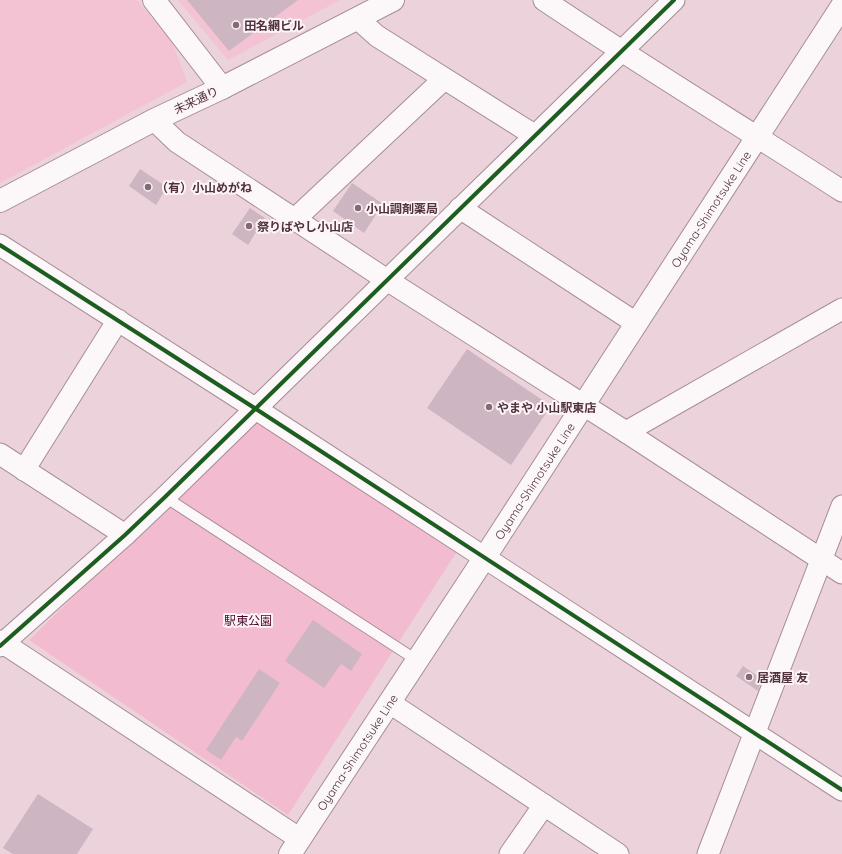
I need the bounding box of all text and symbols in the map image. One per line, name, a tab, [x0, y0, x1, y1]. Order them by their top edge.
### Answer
place label: 田名網ビル	[244, 18, 304, 33]
marker: 田名網ビル	[231, 20, 241, 30]
street label: 未来通り	[171, 83, 221, 117]
street label: Oyama-Shimotsuke Line	[667, 148, 754, 270]
place label: （有）小山めがね	[156, 180, 252, 195]
marker: （有）小山めがね	[143, 182, 153, 192]
place label: 小山調剤薬局	[366, 201, 438, 216]
marker: 小山調剤薬局	[353, 203, 363, 213]
place label: 祭りばやし小山店	[257, 219, 353, 234]
marker: 祭りばやし小山店	[244, 221, 254, 231]
place label: やまや 小山駅東店	[497, 400, 596, 415]
marker: やまや 小山駅東店	[484, 402, 494, 412]
street label: Oyama-Shimotsuke Line	[491, 419, 578, 542]
park label: 駅東公園	[224, 613, 272, 628]
place label: 居酒屋 友	[757, 670, 808, 685]
marker: 居酒屋 友	[744, 672, 754, 682]
street label: Oyama-Shimotsuke Line	[313, 691, 401, 813]

